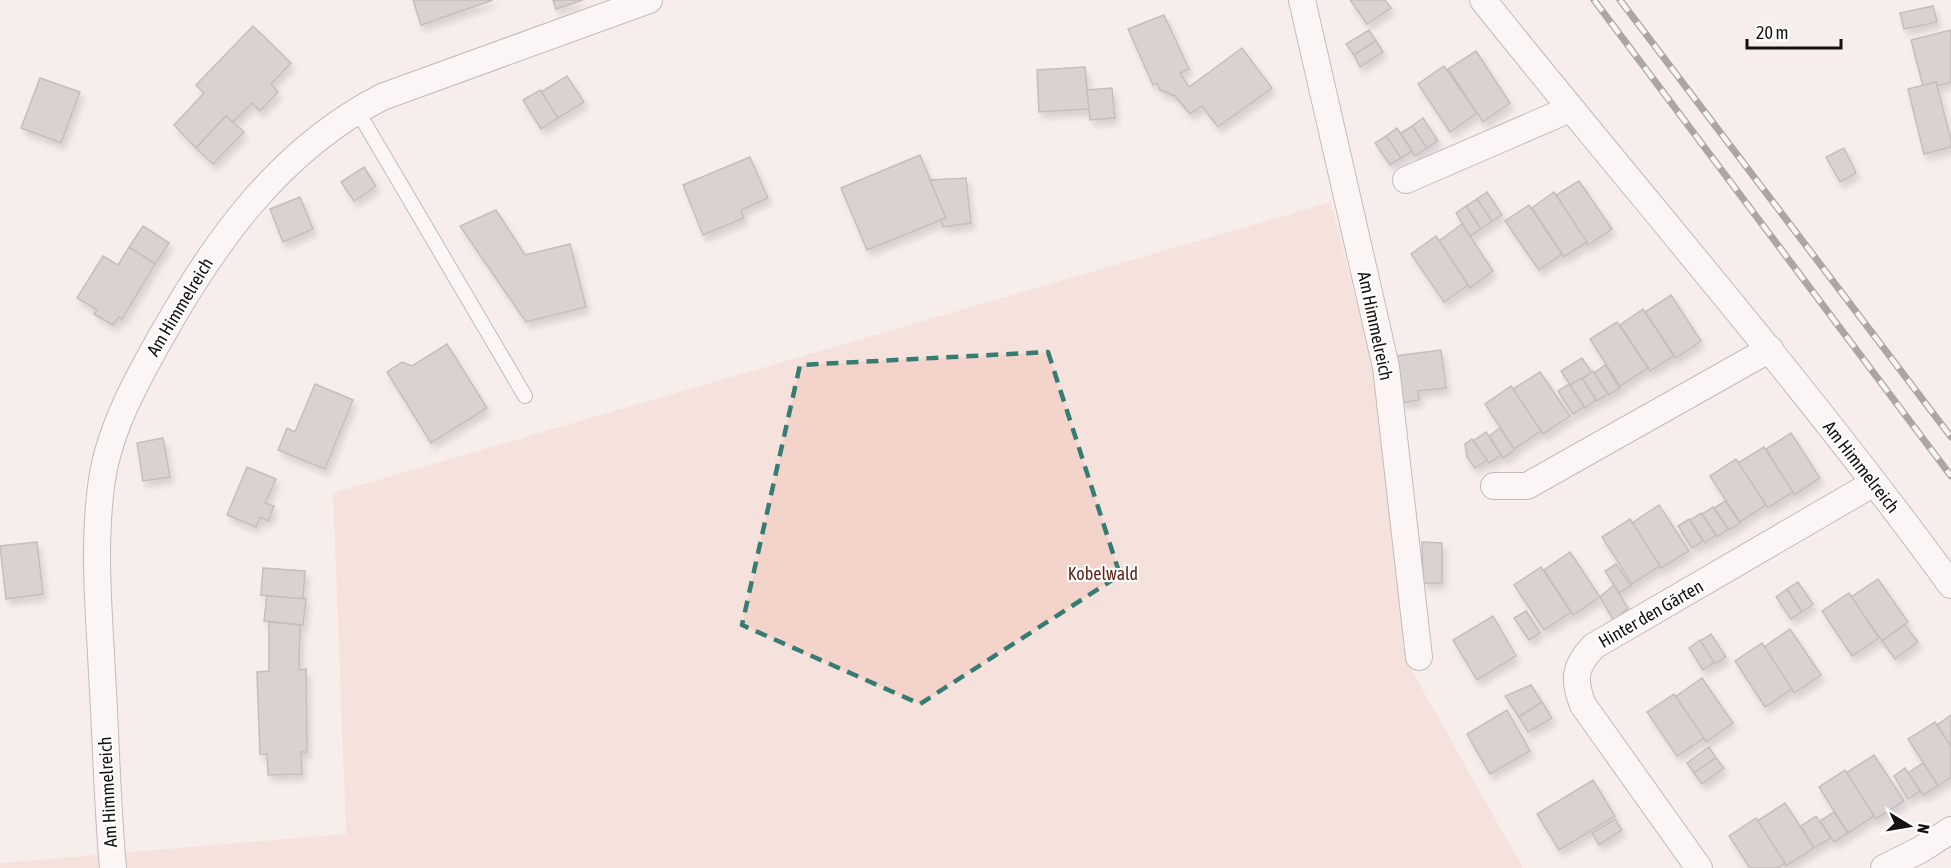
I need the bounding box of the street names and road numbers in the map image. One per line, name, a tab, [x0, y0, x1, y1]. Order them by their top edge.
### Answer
street label: Am Himmelreich	[142, 254, 217, 360]
street label: Am Himmelreich	[1354, 270, 1397, 382]
street label: Am Himmelreich	[1819, 417, 1904, 517]
street label: Hinter den Gärten	[1595, 575, 1707, 652]
street label: Am Himmelreich	[94, 736, 121, 848]

